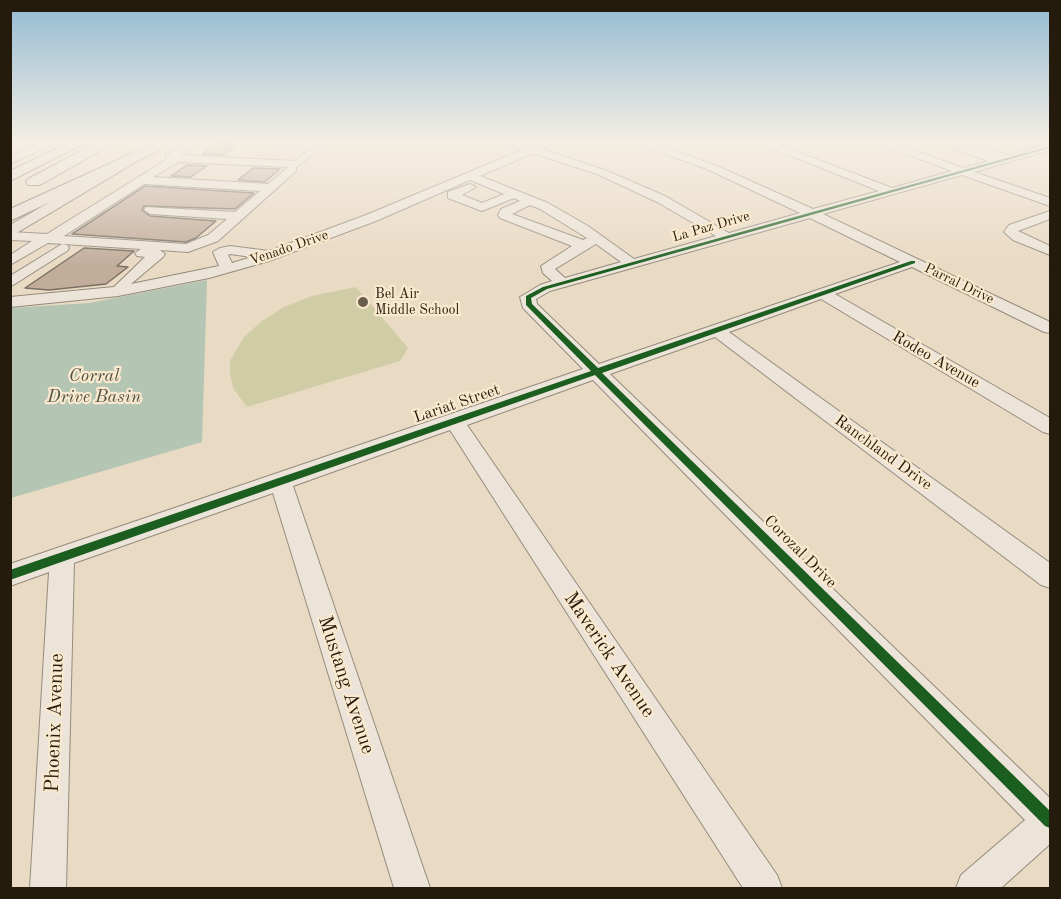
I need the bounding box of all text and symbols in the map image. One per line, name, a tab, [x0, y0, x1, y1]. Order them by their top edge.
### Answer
street label: La Paz Drive	[670, 208, 752, 246]
street label: Venado Drive	[247, 227, 331, 269]
street label: Parral Drive	[921, 260, 997, 308]
place label: Bel Air Middle School	[375, 286, 459, 318]
marker: Bel Air Middle School	[356, 295, 370, 309]
street label: Rodeo Avenue	[889, 327, 983, 393]
water label: Corral Drive Basin	[47, 365, 141, 407]
street label: Lariat Street	[411, 380, 503, 428]
street label: Ranchland Drive	[831, 411, 935, 495]
street label: Corozal Drive	[760, 512, 840, 592]
street label: Maverick Avenue	[558, 587, 660, 723]
street label: Mustang Avenue	[312, 613, 380, 757]
street label: Phoenix Avenue	[41, 653, 69, 793]

